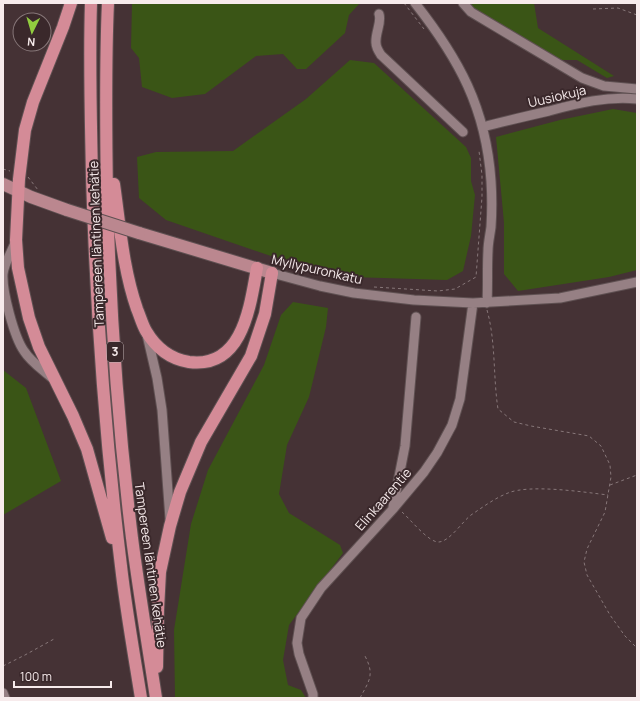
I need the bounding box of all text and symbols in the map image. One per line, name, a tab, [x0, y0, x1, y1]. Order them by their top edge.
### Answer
north arrow	[12, 12, 52, 52]
text: N	[26, 35, 36, 50]
street label: Uusiokuja	[526, 81, 588, 111]
street label: Tampereen läntinen kehätie	[84, 160, 108, 328]
street label: Myllypuronkatu	[270, 250, 364, 288]
road number: 3	[107, 342, 123, 362]
street label: Elinkaarentie	[351, 464, 416, 534]
street label: Tampereen läntinen kehätie	[130, 481, 172, 649]
scale bar	[14, 663, 111, 689]
text: 100 m	[20, 668, 52, 685]

